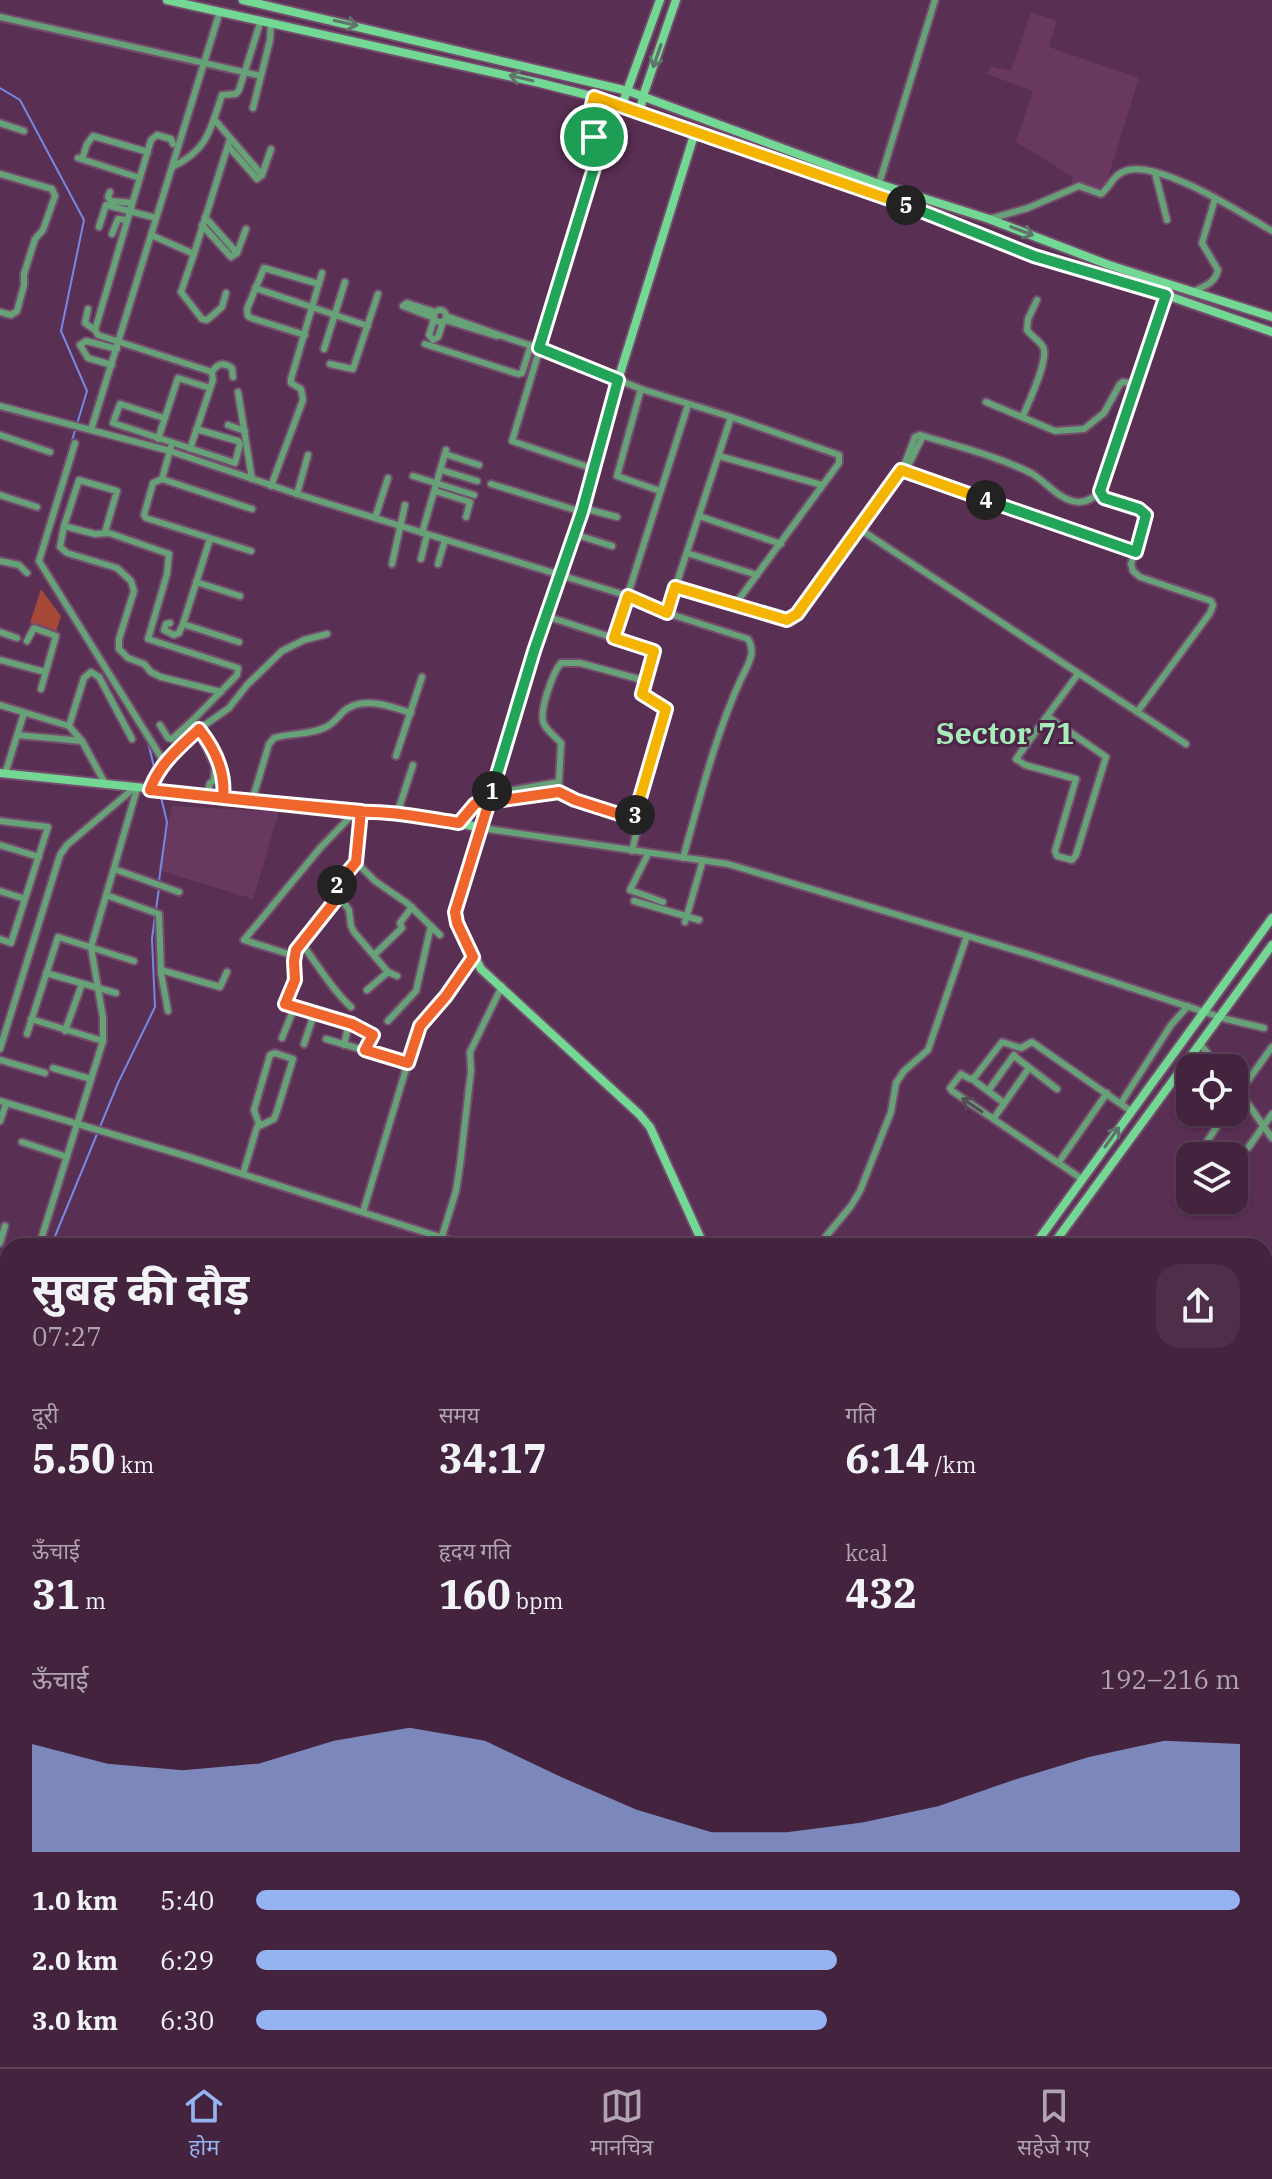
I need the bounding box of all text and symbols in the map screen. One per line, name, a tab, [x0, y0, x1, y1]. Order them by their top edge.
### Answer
one-way arrow	[333, 16, 359, 31]
one-way arrow	[648, 43, 663, 68]
one-way arrow	[508, 70, 534, 85]
pin	[560, 103, 628, 171]
icon: arrive	[572, 115, 616, 159]
pin: 5	[886, 185, 926, 225]
text: 5	[899, 190, 913, 219]
one-way arrow	[1009, 225, 1034, 239]
pin: 4	[966, 480, 1006, 520]
text: 4	[979, 485, 993, 514]
district label: Sector 71	[936, 713, 1074, 752]
pin: 1	[472, 771, 512, 811]
text: 1	[485, 776, 499, 805]
pin: 3	[615, 795, 655, 835]
text: 3	[628, 800, 642, 829]
pin: 2	[317, 865, 357, 905]
text: 2	[330, 870, 344, 899]
map controls	[1176, 1054, 1248, 1214]
button: locate	[1176, 1054, 1248, 1126]
one-way arrow	[962, 1097, 984, 1113]
one-way arrow	[1104, 1127, 1120, 1149]
button: layers	[1176, 1142, 1248, 1214]
text: सुबह की दौड़	[32, 1260, 249, 1317]
button: share	[1156, 1264, 1240, 1348]
text: 07:27	[32, 1319, 102, 1353]
text: दूरी	[32, 1400, 58, 1429]
text: समय	[439, 1400, 479, 1429]
text: गति	[845, 1400, 876, 1429]
text: 5.50	[32, 1432, 115, 1484]
text: 34:17	[439, 1432, 547, 1484]
text: 6:14	[845, 1432, 929, 1484]
text: km	[115, 1450, 154, 1479]
text: /km	[929, 1450, 976, 1479]
text: ऊँचाई	[32, 1536, 80, 1565]
text: हृदय गति	[439, 1536, 511, 1565]
text: kcal	[845, 1538, 888, 1567]
text: 432	[845, 1567, 917, 1619]
text: 31	[32, 1568, 80, 1620]
text: 160	[439, 1568, 511, 1620]
text: m	[80, 1586, 106, 1615]
text: bpm	[511, 1586, 563, 1615]
text: ऊँचाई	[32, 1662, 88, 1696]
text: 192–216 m	[1100, 1662, 1240, 1696]
text: 1.0 km	[32, 1883, 118, 1917]
text: 5:40	[160, 1883, 214, 1917]
text: 2.0 km	[32, 1943, 118, 1977]
text: 6:29	[160, 1943, 214, 1977]
text: 3.0 km	[32, 2003, 118, 2037]
text: 6:30	[160, 2003, 214, 2037]
tab: होम	[182, 2084, 226, 2164]
tab: मानचित्र	[590, 2084, 653, 2164]
tab: सहेजे गए	[1017, 2084, 1090, 2164]

